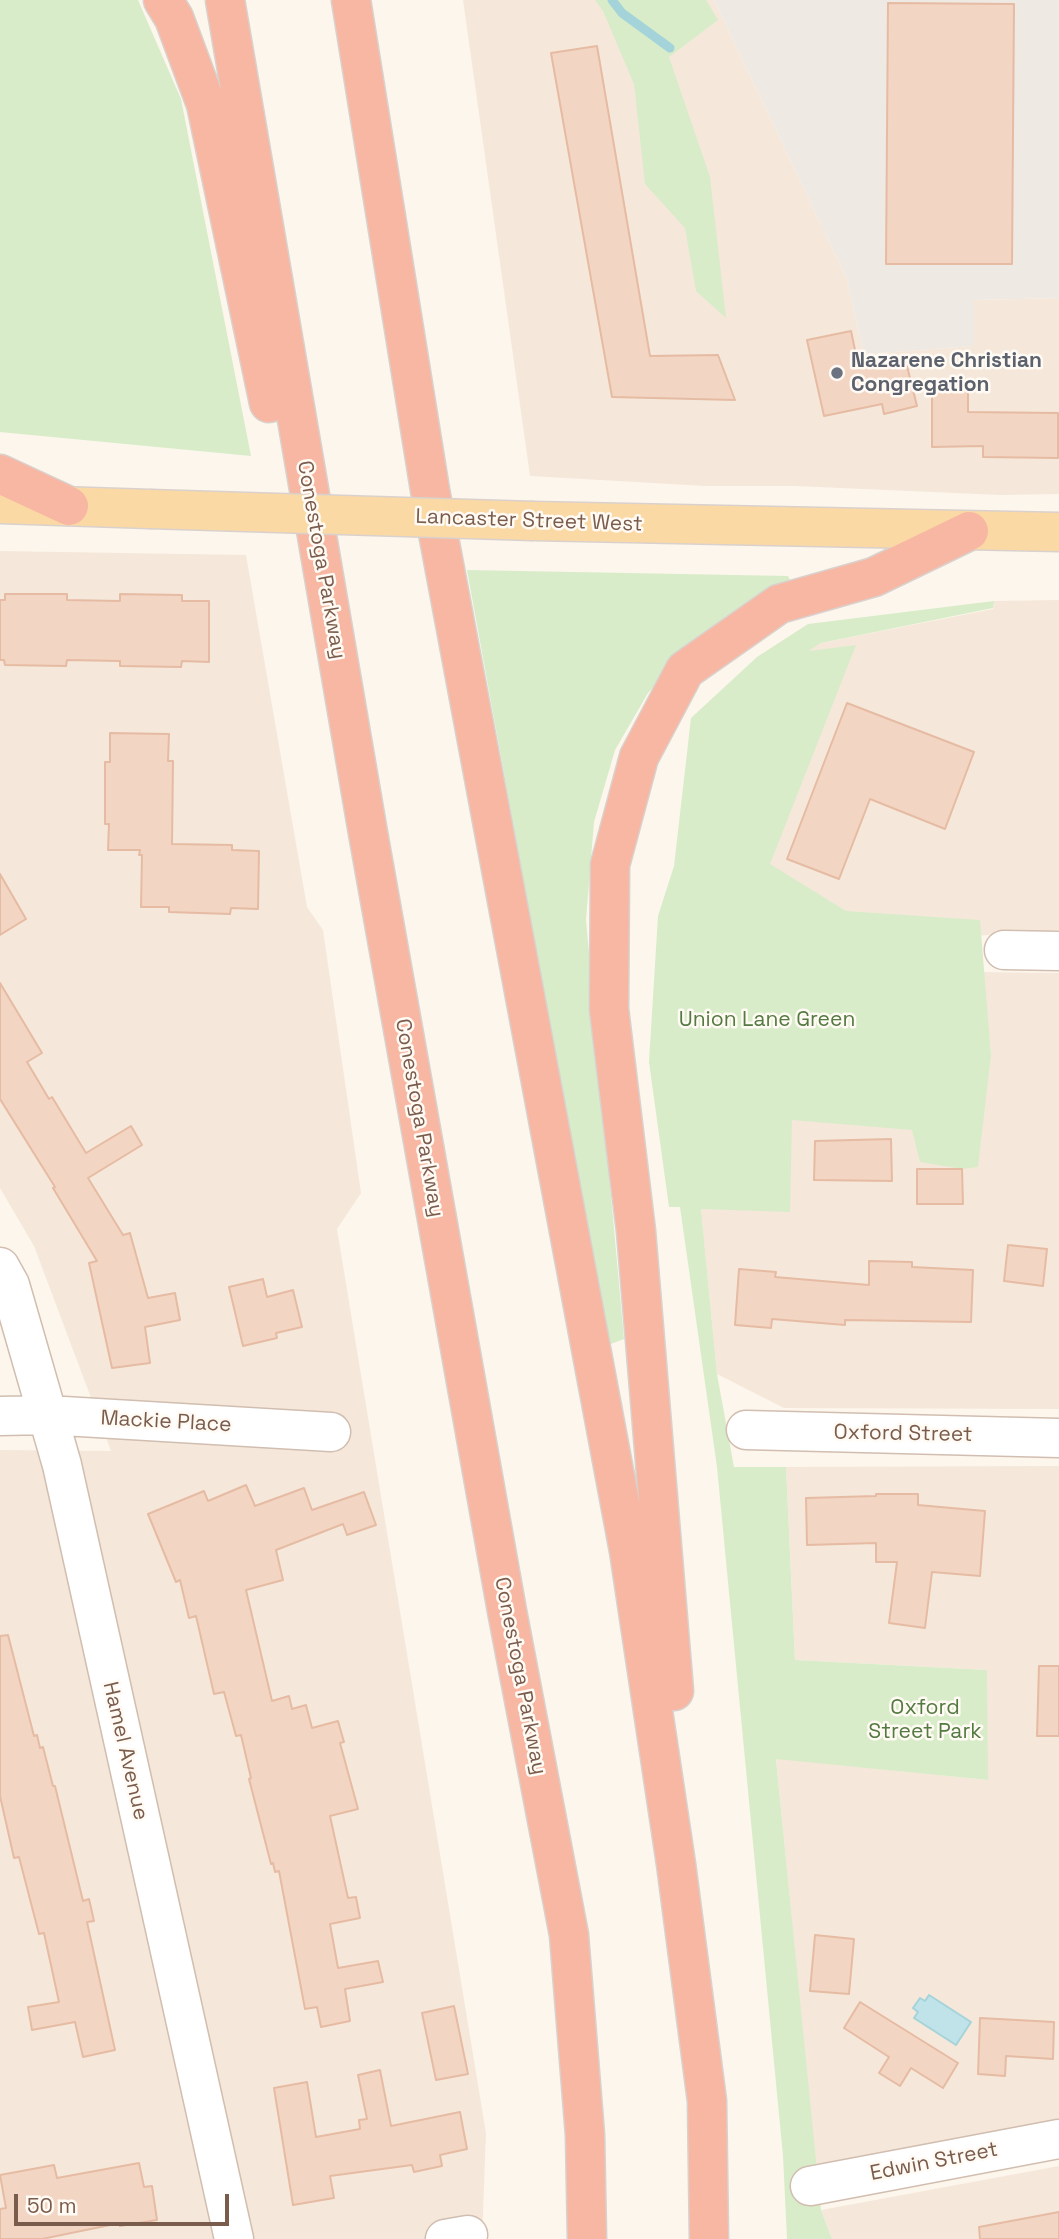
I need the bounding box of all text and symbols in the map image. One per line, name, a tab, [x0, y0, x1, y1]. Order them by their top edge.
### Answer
place label: Nazarene Christian Congregation	[851, 348, 1042, 398]
marker: Nazarene Christian Congregation	[829, 365, 845, 381]
street label: Conestoga Parkway	[291, 459, 351, 661]
street label: Lancaster Street West	[415, 504, 643, 538]
park label: Union Lane Green	[679, 1007, 855, 1033]
street label: Conestoga Parkway	[389, 1017, 449, 1219]
street label: Mackie Place	[100, 1406, 232, 1438]
street label: Oxford Street	[833, 1420, 973, 1448]
street label: Conestoga Parkway	[488, 1575, 552, 1777]
street label: Hamel Avenue	[97, 1679, 153, 1823]
park label: Oxford Street Park	[868, 1695, 982, 1745]
street label: Edwin Street	[868, 2137, 1000, 2187]
scale bar	[18, 2180, 233, 2224]
text: 50 m	[27, 2192, 77, 2219]

